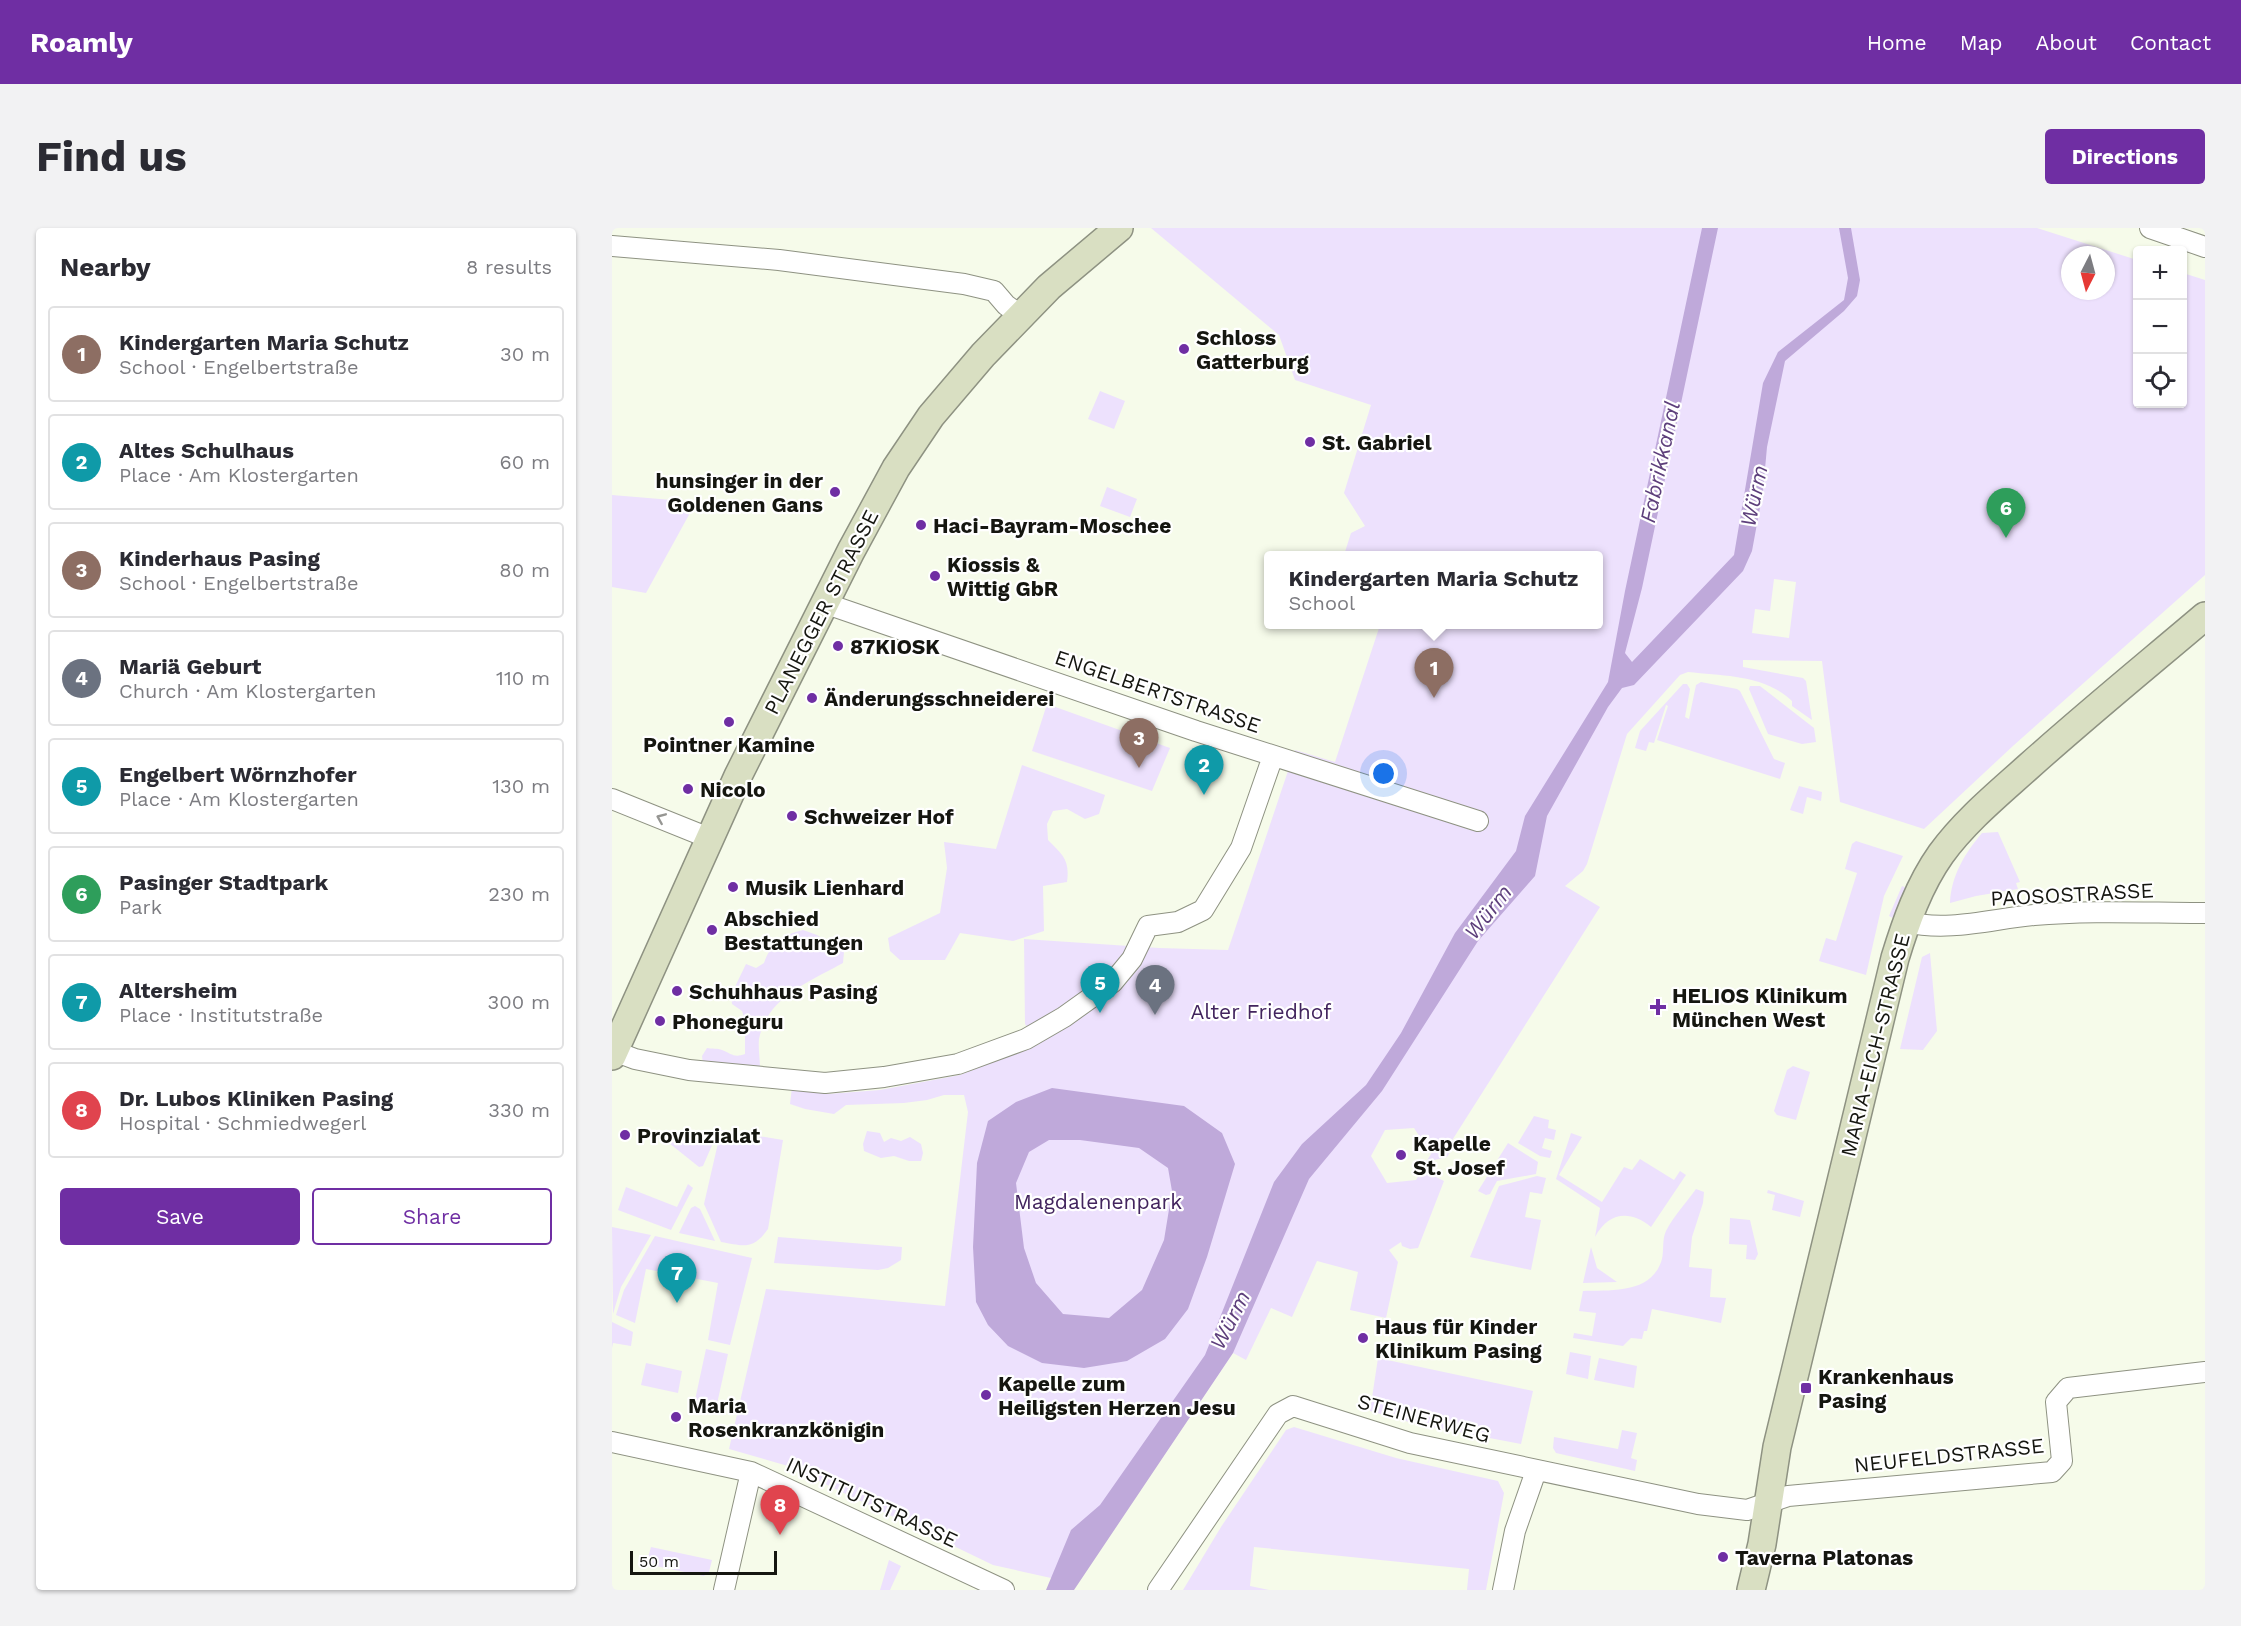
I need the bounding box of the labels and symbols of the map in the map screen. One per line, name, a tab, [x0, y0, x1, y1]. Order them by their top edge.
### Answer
north arrow	[2061, 246, 2115, 300]
place label: Schloss Gatterburg	[1196, 325, 1309, 374]
marker: Schloss Gatterburg	[1177, 342, 1191, 356]
water label: Fabrikkanal	[1635, 399, 1685, 525]
place label: St. Gabriel	[1322, 430, 1432, 455]
marker: St. Gabriel	[1303, 435, 1317, 449]
water label: Würm	[1735, 463, 1773, 529]
place label: hunsinger in der Goldenen Gans	[656, 468, 823, 517]
marker: hunsinger in der Goldenen Gans	[828, 485, 842, 499]
pin: 6	[1986, 488, 2026, 538]
street label: PLANEGGER STRASSE	[759, 506, 883, 718]
place label: Haci-Bayram-Moschee	[933, 513, 1171, 538]
marker: Haci-Bayram-Moschee	[914, 518, 928, 532]
place label: Kiossis & Wittig GbR	[947, 552, 1059, 601]
marker: Kiossis & Wittig GbR	[928, 569, 942, 583]
place label: 87KIOSK	[850, 634, 940, 659]
marker: 87KIOSK	[831, 639, 845, 653]
street label: ENGELBERTSTRASSE	[1052, 644, 1264, 738]
pin: 1	[1414, 648, 1454, 698]
place label: Änderungsschneiderei	[824, 686, 1054, 711]
marker: Änderungsschneiderei	[805, 691, 819, 705]
marker: Pointner Kamine	[722, 715, 736, 729]
pin: 3	[1120, 718, 1158, 768]
place label: Pointner Kamine	[643, 732, 815, 757]
pin: 2	[1184, 746, 1224, 795]
your location	[1369, 759, 1398, 788]
place label: Nicolo	[700, 777, 766, 802]
marker: Nicolo	[681, 782, 695, 796]
place label: Schweizer Hof	[804, 804, 954, 829]
marker: Schweizer Hof	[785, 809, 799, 823]
one-way arrow	[656, 813, 667, 825]
place label: Musik Lienhard	[745, 875, 904, 900]
street label: PAOSOSTRASSE	[1990, 877, 2154, 911]
marker: Musik Lienhard	[726, 880, 740, 894]
water label: Würm	[1459, 880, 1517, 944]
place label: Abschied Bestattungen	[724, 906, 863, 955]
marker: Abschied Bestattungen	[705, 923, 719, 937]
street label: MARIA-EICH-STRASSE	[1835, 931, 1915, 1159]
pin: 5	[1080, 964, 1120, 1013]
pin: 4	[1136, 966, 1174, 1015]
place label: Schuhhaus Pasing	[689, 979, 877, 1004]
place label: HELIOS Klinikum München West	[1672, 983, 1847, 1032]
marker: Schuhhaus Pasing	[670, 984, 684, 998]
marker: HELIOS Klinikum München West	[1649, 998, 1667, 1016]
park label: Alter Friedhof	[1190, 999, 1332, 1024]
place label: Phoneguru	[672, 1009, 784, 1034]
marker: Phoneguru	[653, 1014, 667, 1028]
place label: Provinzialat	[637, 1123, 760, 1148]
marker: Provinzialat	[618, 1128, 632, 1142]
place label: Kapelle St. Josef	[1413, 1131, 1505, 1180]
marker: Kapelle St. Josef	[1394, 1148, 1408, 1162]
park label: Magdalenenpark	[1014, 1189, 1182, 1214]
pin: 7	[658, 1254, 696, 1303]
water label: Würm	[1205, 1286, 1255, 1354]
place label: Haus für Kinder Klinikum Pasing	[1375, 1314, 1542, 1363]
marker: Haus für Kinder Klinikum Pasing	[1356, 1331, 1370, 1345]
place label: Krankenhaus Pasing	[1818, 1364, 1954, 1413]
place label: Kapelle zum Heiligsten Herzen Jesu	[998, 1371, 1236, 1420]
marker: Krankenhaus Pasing	[1799, 1381, 1813, 1395]
marker: Kapelle zum Heiligsten Herzen Jesu	[979, 1388, 993, 1402]
street label: STEINERWEG	[1355, 1388, 1493, 1448]
place label: Maria Rosenkranzkönigin	[688, 1393, 884, 1442]
marker: Maria Rosenkranzkönigin	[669, 1410, 683, 1424]
street label: NEUFELDSTRASSE	[1853, 1433, 2045, 1477]
street label: INSTITUTSTRASSE	[782, 1451, 962, 1553]
pin: 8	[760, 1486, 800, 1535]
place label: Taverna Platonas	[1735, 1545, 1913, 1570]
scale bar	[630, 1548, 777, 1576]
marker: Taverna Platonas	[1716, 1550, 1730, 1564]

